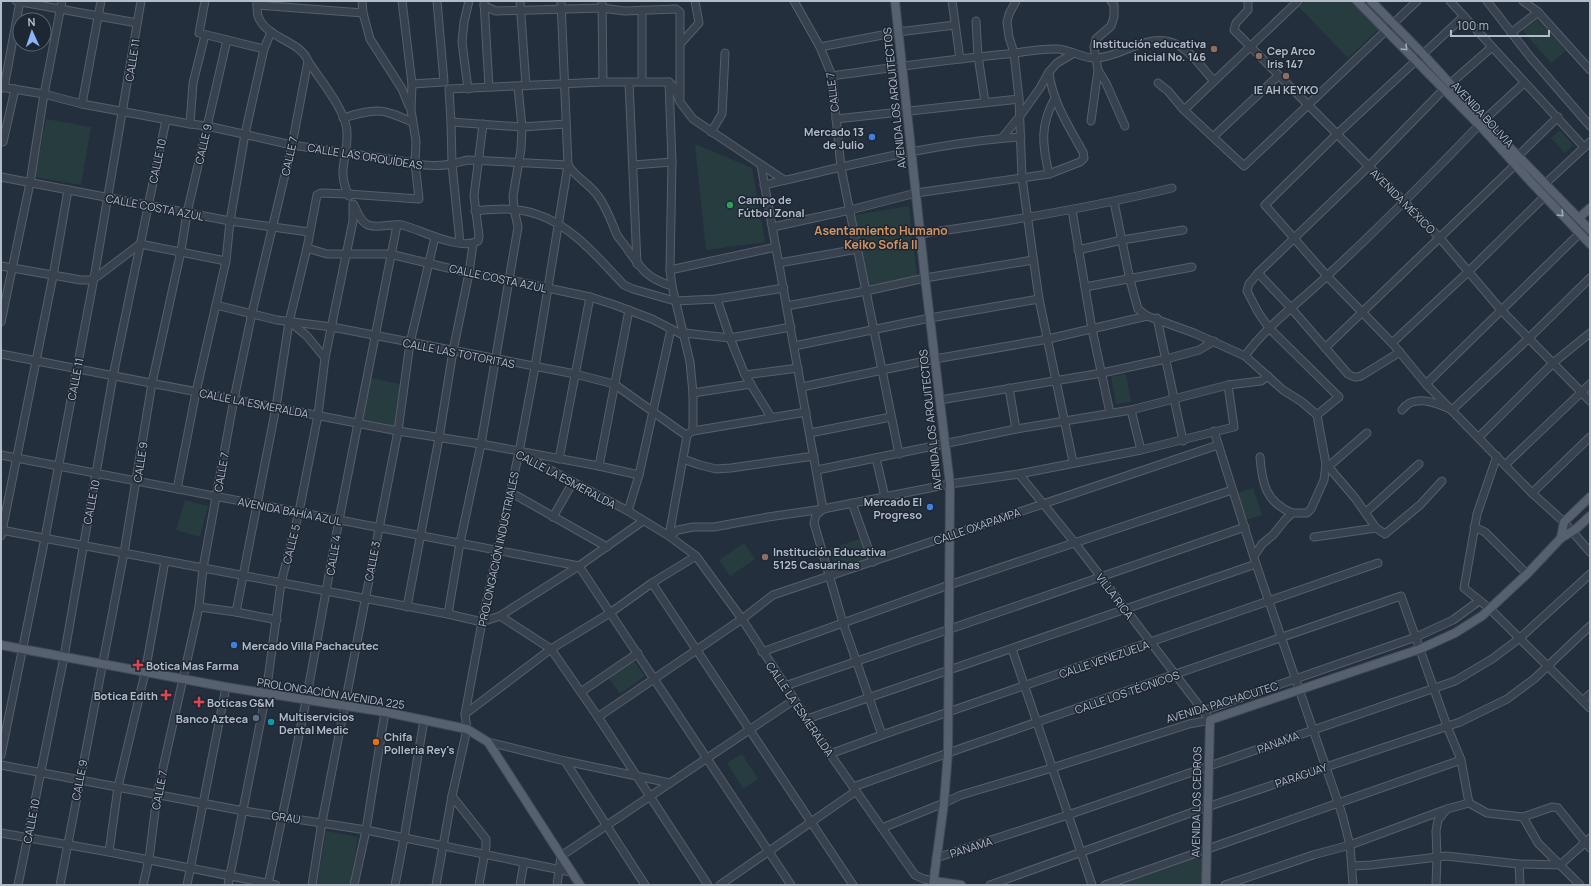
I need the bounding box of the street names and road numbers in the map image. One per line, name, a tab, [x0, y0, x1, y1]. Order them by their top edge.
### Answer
street label: AVENIDA LOS ARQUITECTOS	[879, 27, 909, 169]
street label: CALLE 11	[121, 38, 143, 82]
street label: CALLE 7	[822, 71, 842, 113]
street label: AVENIDA BOLIVIA	[1449, 78, 1517, 150]
street label: CALLE 9	[191, 122, 215, 166]
street label: CALLE 7	[277, 135, 301, 177]
street label: CALLE 10	[145, 137, 169, 185]
street label: CALLE LAS ORQUÍDEAS	[307, 140, 424, 173]
street label: AVENIDA MÉXICO	[1367, 165, 1439, 237]
street label: CALLE COSTA AZUL	[105, 190, 206, 224]
street label: CALLE COSTA AZUL	[448, 260, 549, 296]
street label: CALLE LAS TOTORITAS	[402, 335, 517, 371]
street label: AVENIDA LOS ARQUITECTOS	[915, 349, 945, 491]
street label: CALLE 11	[64, 357, 86, 401]
street label: CALLE LA ESMERALDA	[198, 385, 310, 421]
street label: CALLE 9	[129, 440, 151, 483]
street label: CALLE LA ESMERALDA	[513, 446, 619, 512]
street label: CALLE 7	[210, 451, 232, 493]
street label: PROLONGACIÓN INDUSTRIALES	[474, 470, 522, 628]
street label: CALLE 10	[79, 478, 103, 526]
street label: AVENIDA BAHÍA AZUL	[237, 494, 344, 529]
street label: CALLE OXAPAMPA	[932, 504, 1022, 548]
street label: CALLE 5	[279, 522, 303, 566]
street label: CALLE 4	[322, 534, 344, 576]
street label: CALLE 3	[361, 540, 383, 582]
street label: VILLA RICA	[1093, 570, 1137, 622]
street label: CALLE VENEZUELA	[1057, 637, 1151, 681]
street label: CALLE LA ESMERALDA	[763, 659, 837, 759]
street label: CALLE LOS TÉCNICOS	[1073, 667, 1182, 717]
street label: PROLONGACIÓN AVENIDA 225	[256, 674, 406, 712]
street label: AVENIDA PACHACUTEC	[1164, 678, 1280, 726]
street label: PANAMA	[1255, 727, 1301, 757]
street label: AVENIDA LOS CEDROS	[1188, 746, 1204, 858]
street label: CALLE 9	[68, 758, 90, 802]
street label: PARAGUAY	[1273, 759, 1330, 791]
street label: CALLE 7	[148, 769, 170, 811]
street label: CALLE 10	[19, 797, 43, 845]
street label: GRAU	[271, 808, 301, 826]
street label: PANAMA	[948, 833, 994, 861]

